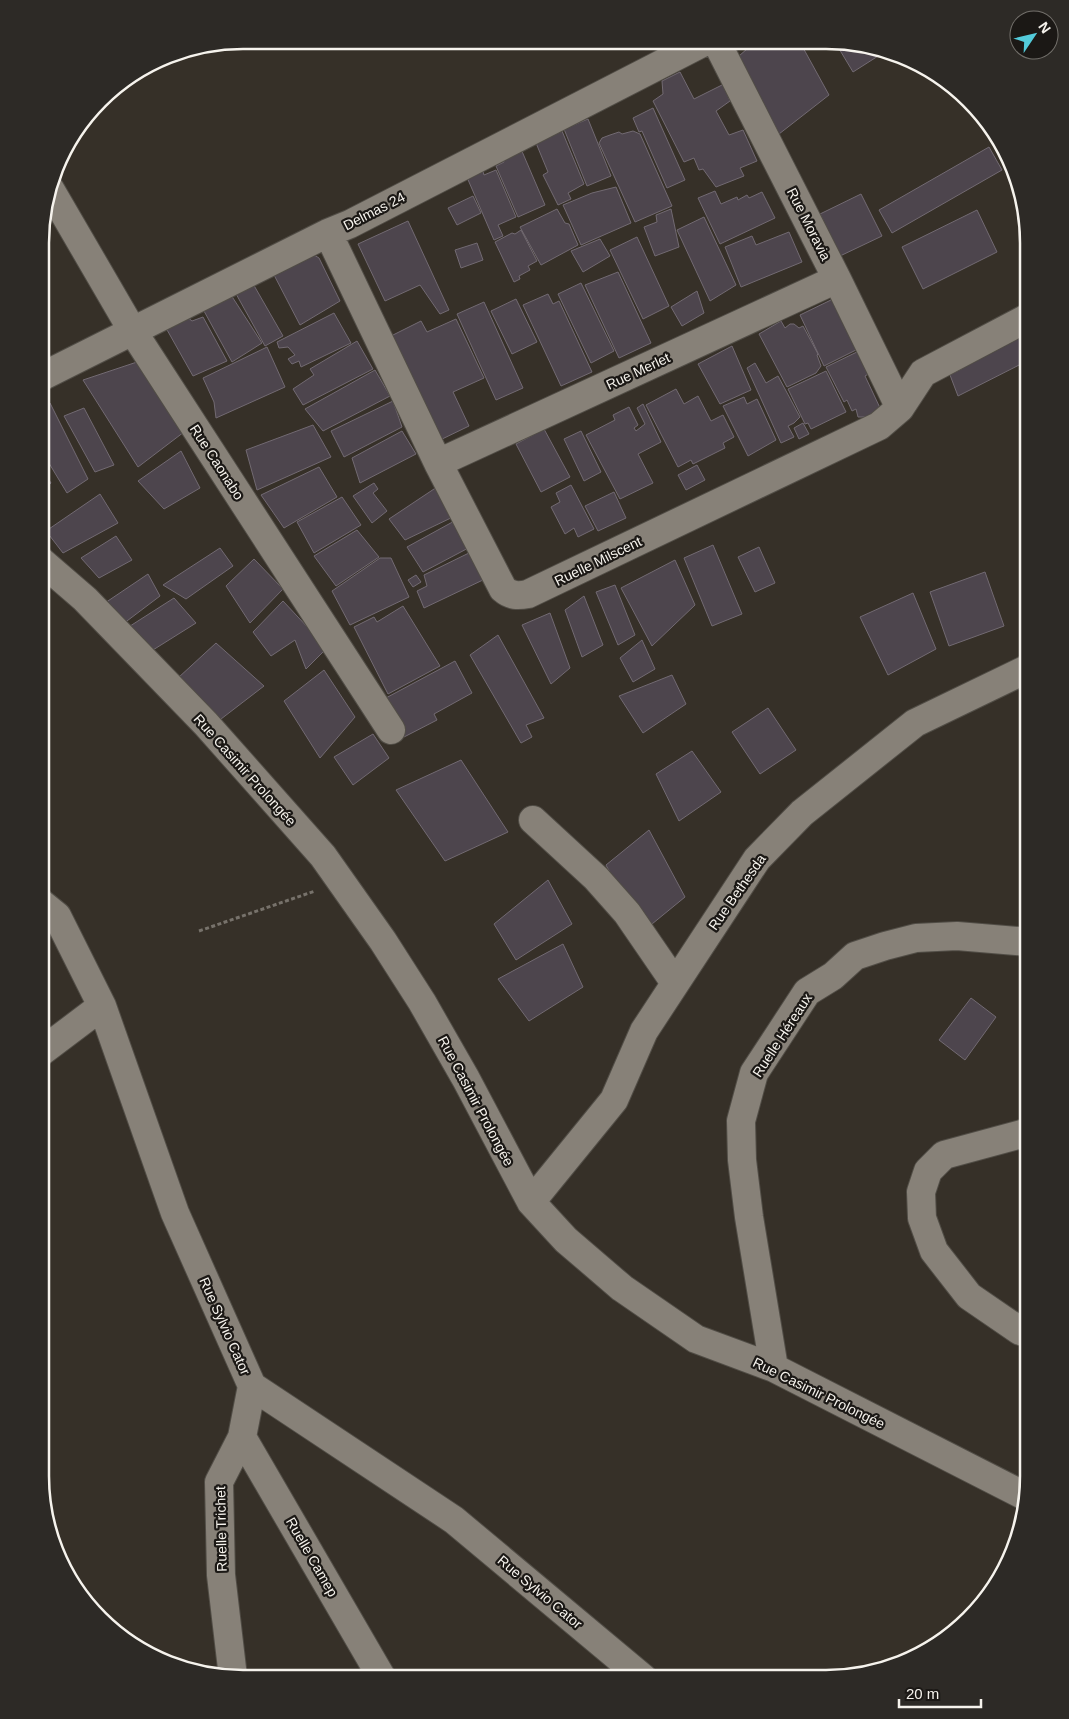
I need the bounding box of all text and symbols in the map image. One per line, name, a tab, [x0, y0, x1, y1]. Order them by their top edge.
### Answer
north arrow	[1009, 10, 1059, 60]
text: N	[1035, 19, 1054, 36]
street label: Rue Moravia	[784, 185, 834, 263]
street label: Delmas 24	[341, 189, 408, 233]
street label: Rue Merlet	[604, 349, 673, 393]
street label: Rue Caonabo	[187, 421, 247, 503]
street label: Ruelle Milscent	[552, 533, 644, 589]
street label: Rue Casimir Prolongée	[191, 711, 300, 829]
street label: Rue Bethesda	[705, 851, 769, 933]
street label: Ruelle Héreaux	[749, 990, 815, 1080]
street label: Rue Casimir Prolongée	[435, 1033, 517, 1169]
street label: Rue Sylvio Cator	[196, 1275, 254, 1378]
street label: Rue Casimir Prolongée	[750, 1354, 888, 1432]
street label: Ruelle Trichet	[212, 1486, 230, 1572]
street label: Ruelle Camep	[283, 1515, 341, 1600]
street label: Rue Sylvio Cator	[495, 1552, 586, 1632]
scale bar	[899, 1676, 982, 1708]
text: 20 m	[906, 1685, 939, 1702]

